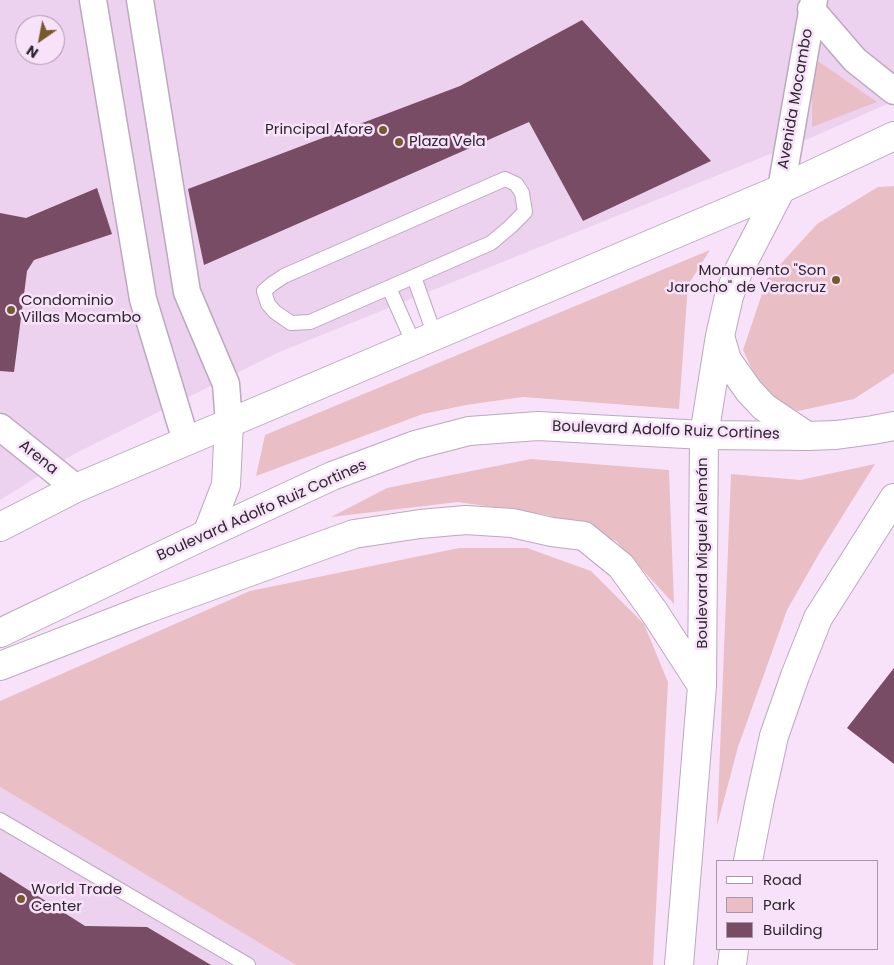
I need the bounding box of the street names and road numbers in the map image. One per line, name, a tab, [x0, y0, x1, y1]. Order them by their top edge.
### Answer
street label: Avenida Mocambo	[775, 27, 817, 171]
street label: Boulevard Adolfo Ruiz Cortines	[552, 418, 780, 444]
street label: Arena	[15, 437, 61, 479]
street label: Boulevard Adolfo Ruiz Cortines	[154, 456, 370, 566]
street label: Boulevard Miguel Alemán	[694, 457, 712, 649]

